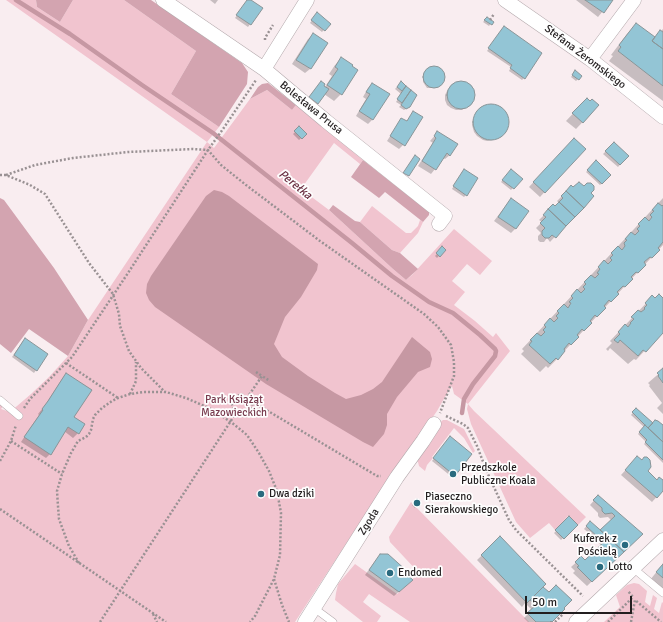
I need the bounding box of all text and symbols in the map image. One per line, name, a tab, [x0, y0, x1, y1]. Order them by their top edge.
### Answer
street label: Stefana Żeromskiego	[542, 22, 628, 92]
street label: Bolesława Prusa	[277, 79, 345, 137]
water label: Perełka	[275, 167, 315, 203]
park label: Park Książąt Mazowieckich	[201, 393, 267, 419]
place label: Przedszkole Publiczne Koala	[461, 461, 536, 487]
marker: Przedszkole Publiczne Koala	[448, 469, 458, 479]
place label: Dwa dziki	[269, 487, 314, 501]
marker: Dwa dziki	[256, 489, 266, 499]
place label: Piaseczno Sierakowskiego	[425, 490, 498, 516]
marker: Piaseczno Sierakowskiego	[412, 498, 422, 508]
street label: Zgoda	[356, 506, 382, 538]
place label: Kuferek z Pościelą	[573, 532, 617, 558]
marker: Kuferek z Pościelą	[620, 540, 630, 550]
place label: Lotto	[608, 560, 632, 574]
marker: Lotto	[595, 562, 605, 572]
place label: Endomed	[398, 566, 442, 580]
marker: Endomed	[385, 568, 395, 578]
scale bar	[527, 588, 634, 614]
text: 50 m	[532, 595, 557, 610]

